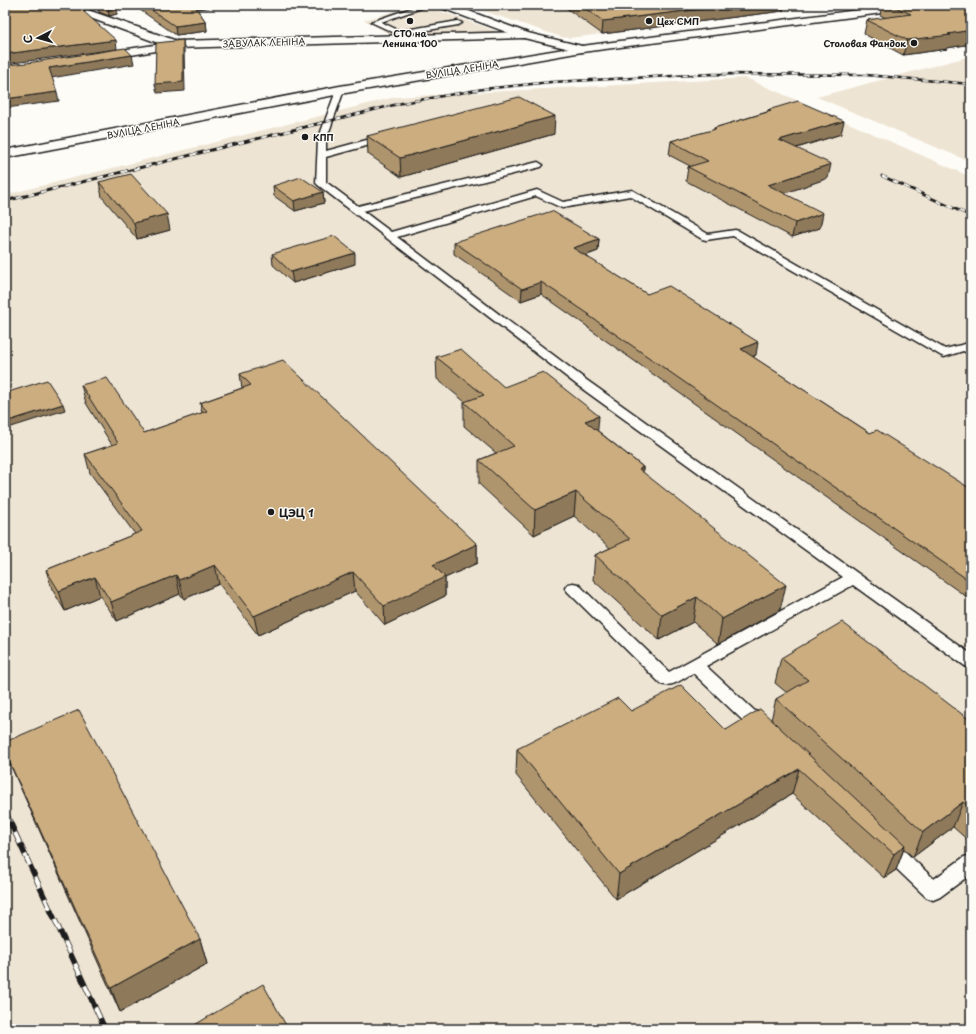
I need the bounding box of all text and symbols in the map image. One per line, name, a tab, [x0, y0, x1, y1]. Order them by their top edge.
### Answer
place label: Цех СМП	[657, 14, 699, 28]
marker: СТО на Ленина 100	[405, 16, 415, 26]
marker: Цех СМП	[644, 16, 654, 26]
north arrow	[18, 18, 58, 58]
place label: СТО на Ленина 100	[383, 26, 438, 50]
text: С	[19, 34, 36, 44]
street label: ЗАВУЛАК ЛЕНІНА	[223, 34, 306, 50]
place label: Столовая Фандок	[823, 36, 906, 50]
marker: Столовая Фандок	[909, 38, 919, 48]
street label: ВУЛІЦА ЛЕНІНА	[424, 56, 500, 82]
street label: ВУЛІЦА ЛЕНІНА	[105, 114, 181, 142]
place label: КПП	[313, 130, 334, 144]
marker: КПП	[300, 132, 310, 142]
place label: ЦЭЦ 1	[279, 504, 313, 521]
marker: ЦЭЦ 1	[266, 507, 276, 517]

